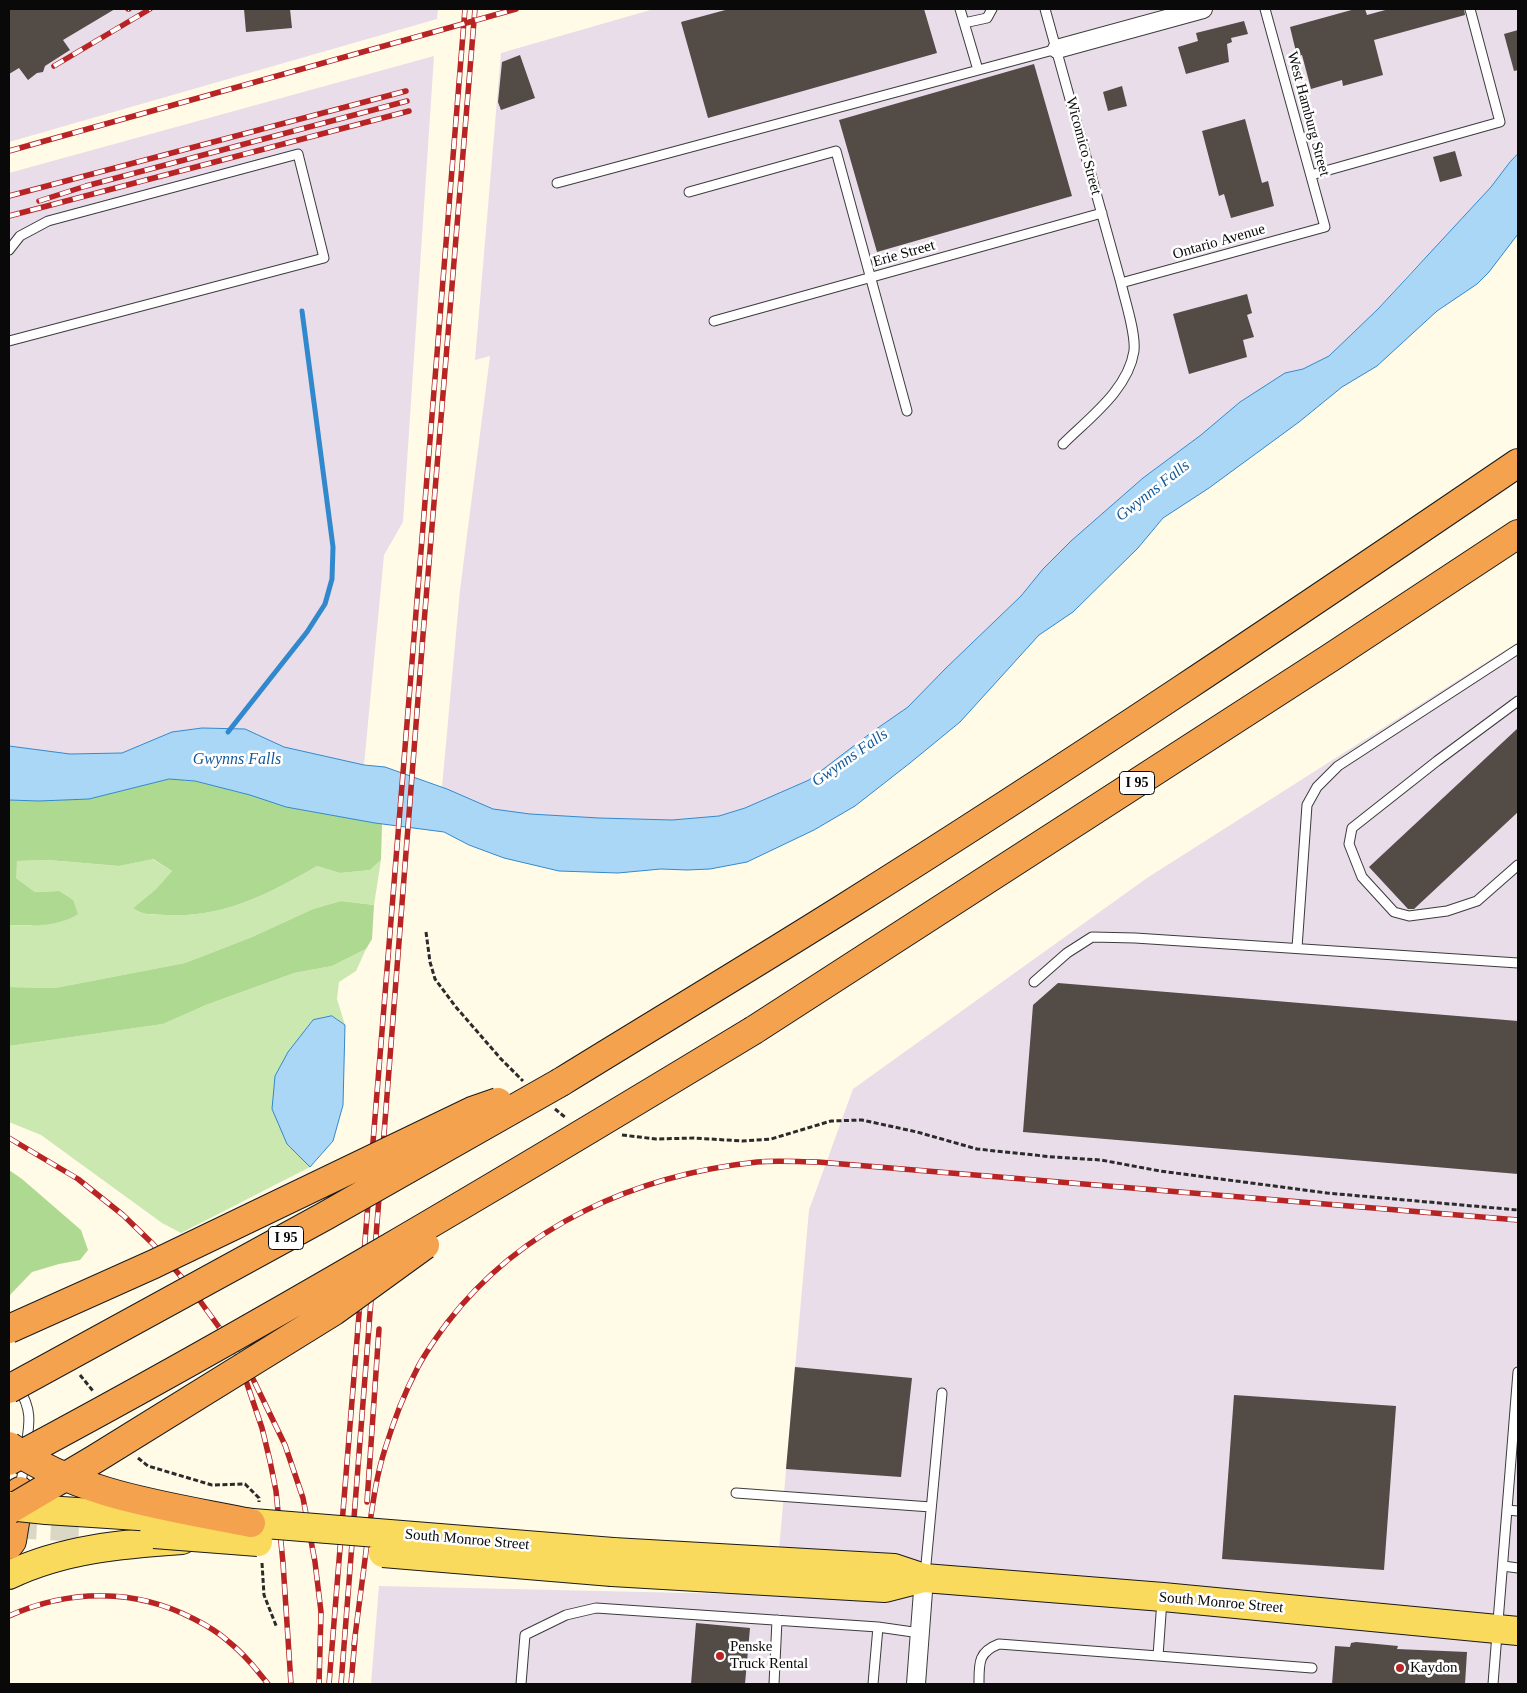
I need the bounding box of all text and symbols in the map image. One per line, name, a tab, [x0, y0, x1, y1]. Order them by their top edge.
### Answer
street label: West Hamburg Street	[1283, 50, 1333, 178]
street label: Wicomico Street	[1061, 95, 1105, 197]
street label: Ontario Avenue	[1171, 220, 1267, 264]
street label: Erie Street	[871, 237, 937, 271]
water label: Gwynns Falls	[1112, 456, 1194, 526]
water label: Gwynns Falls	[808, 725, 892, 791]
water label: Gwynns Falls	[193, 750, 281, 770]
road number: I 95	[1120, 771, 1154, 794]
road number: I 95	[268, 1226, 304, 1250]
street label: South Monroe Street	[404, 1526, 530, 1554]
street label: South Monroe Street	[1158, 1589, 1284, 1617]
place label: Penske Truck Rental	[730, 1638, 808, 1673]
marker: Penske Truck Rental	[714, 1650, 726, 1662]
place label: Kaydon	[1410, 1659, 1457, 1677]
marker: Kaydon	[1394, 1662, 1406, 1674]

